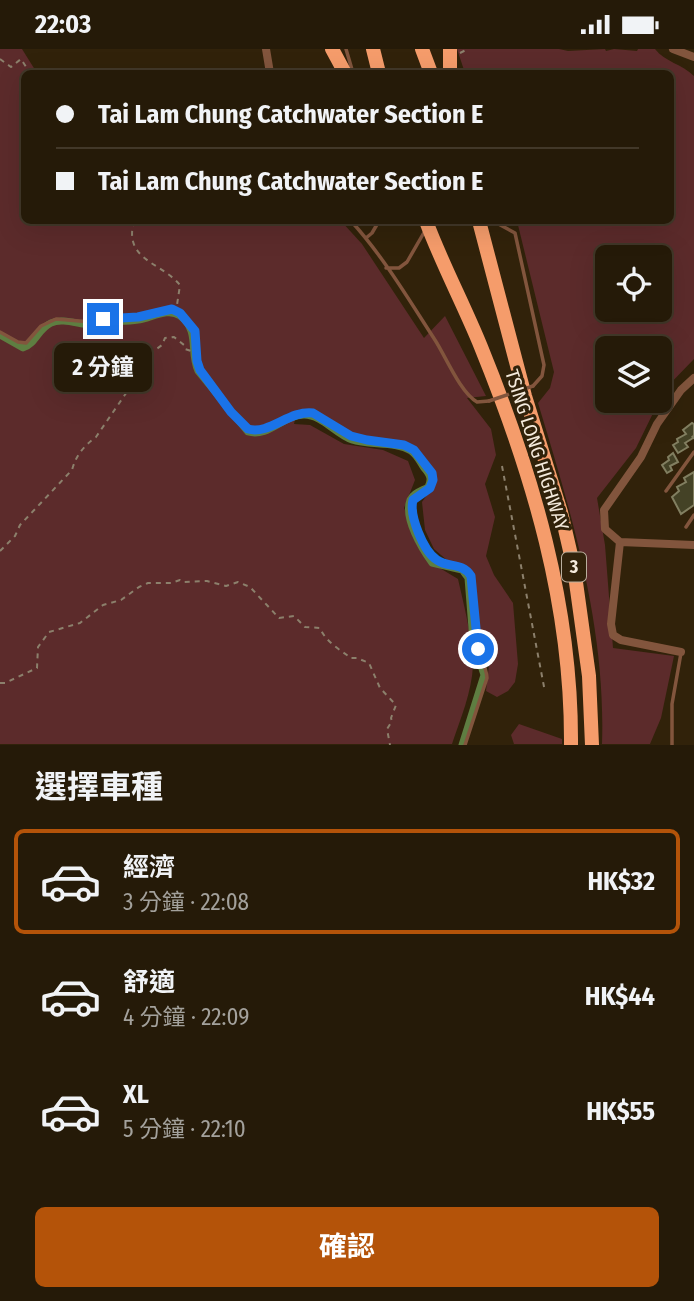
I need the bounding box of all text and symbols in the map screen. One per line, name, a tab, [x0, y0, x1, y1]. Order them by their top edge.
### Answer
text: 22:03	[35, 9, 91, 40]
text: Tai Lam Chung Catchwater Section E	[98, 99, 483, 130]
text: Tai Lam Chung Catchwater Section E	[98, 166, 483, 197]
map controls	[595, 245, 672, 413]
button: locate	[595, 245, 672, 322]
route end	[87, 303, 119, 335]
button: layers	[595, 336, 672, 413]
callout: 2 分鐘	[54, 343, 152, 393]
text: 2 分鐘	[72, 353, 134, 381]
street label: TSING LONG HIGHWAY	[500, 367, 574, 534]
road number: 3	[562, 553, 586, 581]
route start	[462, 633, 494, 665]
text: 選擇車種	[35, 768, 163, 806]
icon: car	[39, 850, 102, 913]
text: 經濟	[123, 852, 175, 883]
text: HK$32	[587, 866, 655, 897]
text: 3 分鐘 · 22:08	[123, 888, 249, 916]
icon: car	[39, 965, 102, 1028]
text: 舒適	[123, 967, 175, 998]
text: HK$44	[585, 981, 655, 1012]
text: 4 分鐘 · 22:09	[123, 1003, 249, 1031]
text: XL	[123, 1079, 149, 1110]
icon: car	[39, 1080, 102, 1143]
text: HK$55	[586, 1096, 655, 1127]
text: 5 分鐘 · 22:10	[123, 1115, 246, 1143]
button: 確認	[35, 1207, 659, 1287]

